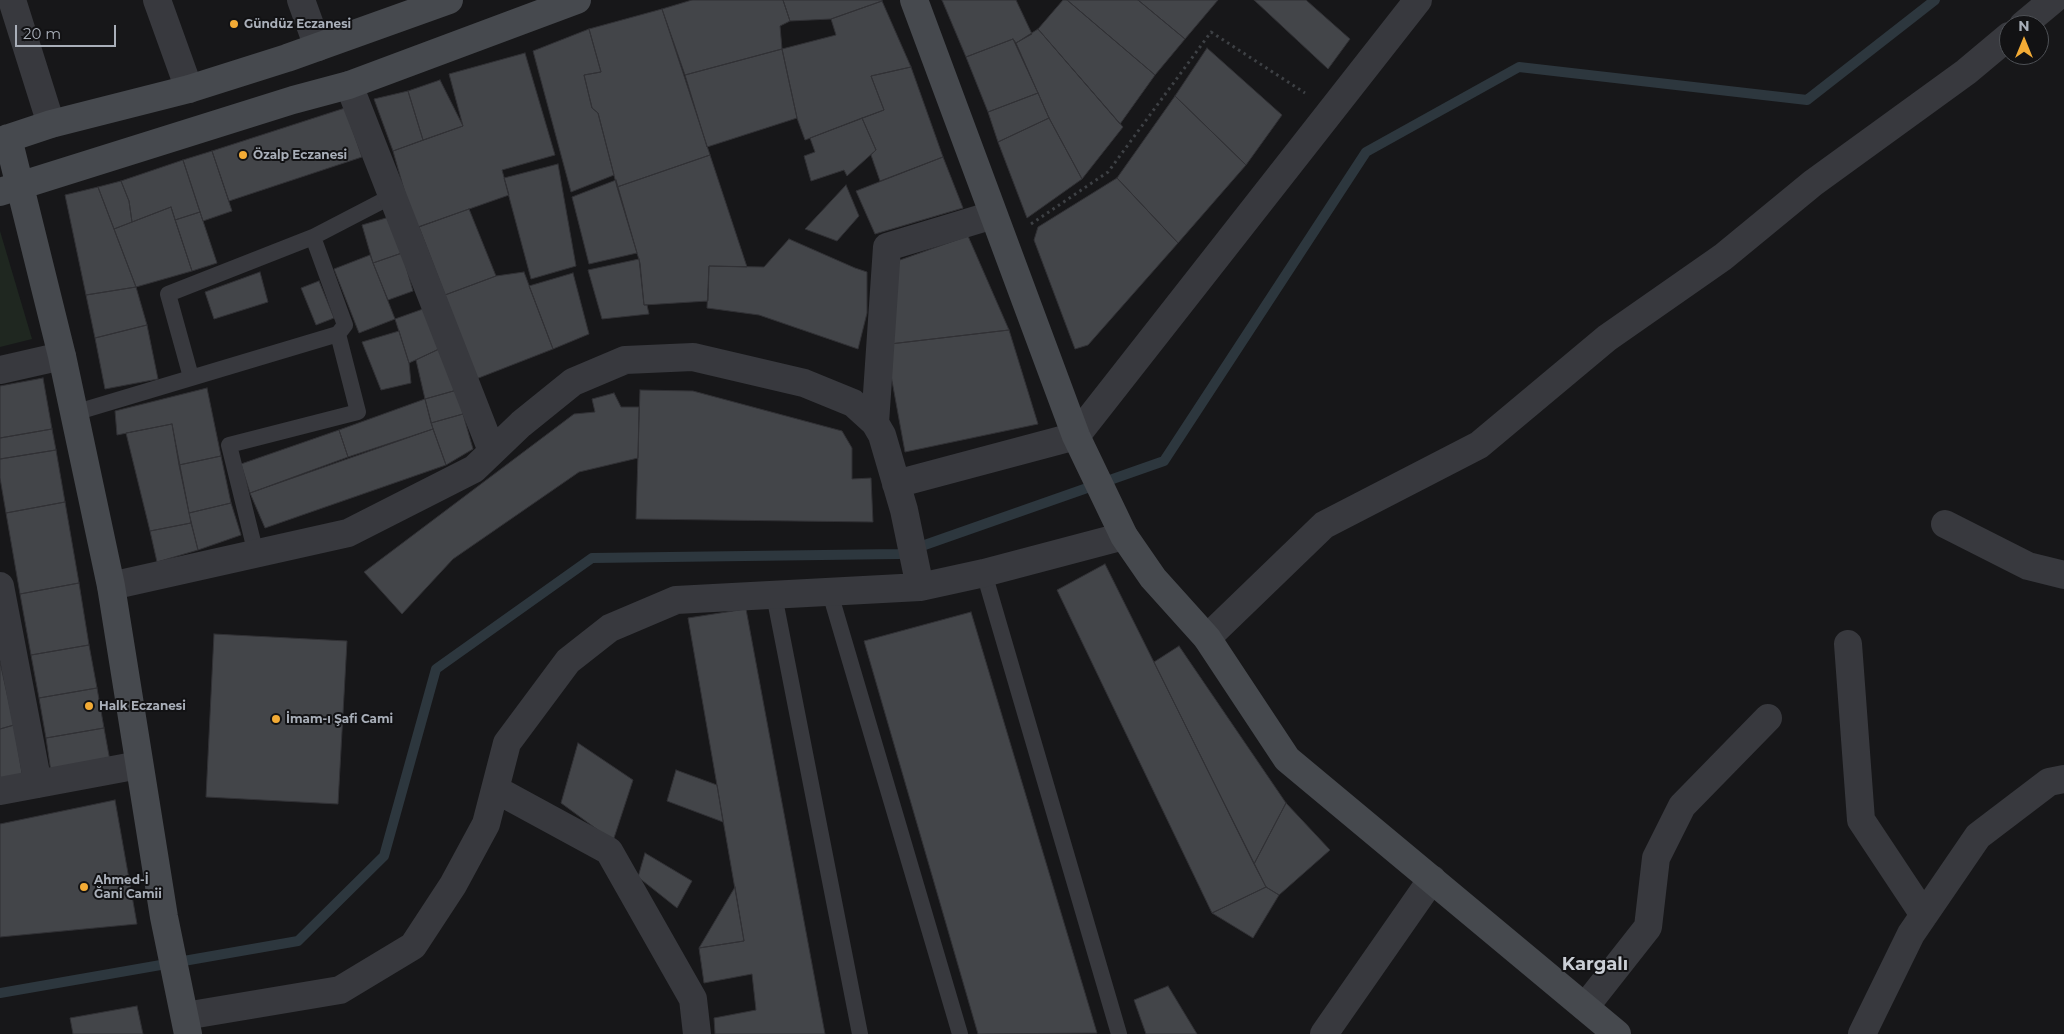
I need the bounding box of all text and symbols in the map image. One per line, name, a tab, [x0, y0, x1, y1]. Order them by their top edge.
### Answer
scale bar	[18, 15, 119, 47]
north arrow	[1999, 15, 2049, 65]
place label: Gündüz Eczanesi	[244, 17, 351, 31]
text: N	[2018, 17, 2030, 35]
marker: Gündüz Eczanesi	[228, 18, 240, 30]
text: 20 m	[23, 24, 61, 43]
place label: Özalp Eczanesi	[253, 148, 347, 162]
marker: Özalp Eczanesi	[237, 149, 249, 161]
place label: Halk Eczanesi	[99, 699, 186, 713]
marker: Halk Eczanesi	[83, 700, 95, 712]
place label: İmam-ı Şafi Cami	[286, 712, 393, 726]
marker: İmam-ı Şafi Cami	[270, 713, 282, 725]
place label: Ahmed-İ Ğani Camii	[94, 873, 162, 901]
marker: Ahmed-İ Ğani Camii	[78, 881, 90, 893]
district label: Kargalı	[1562, 954, 1628, 976]

